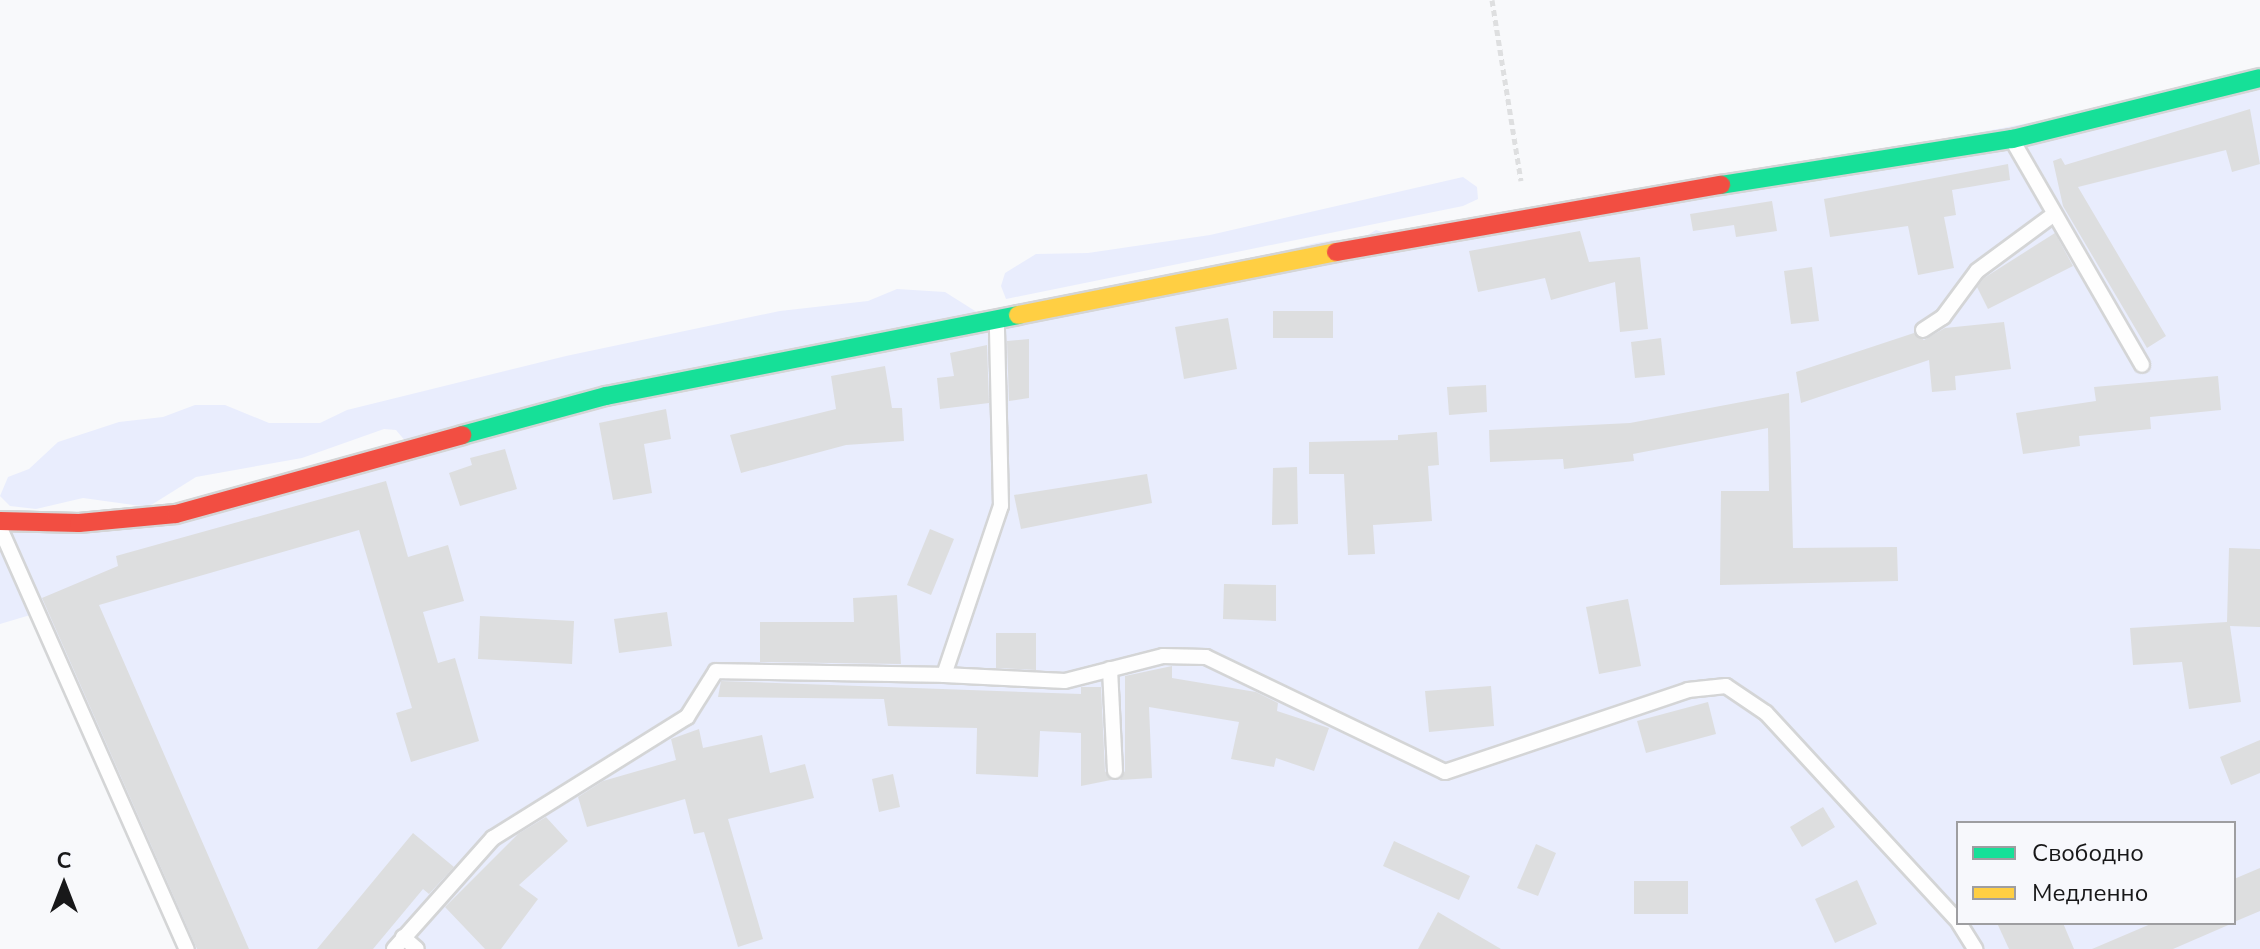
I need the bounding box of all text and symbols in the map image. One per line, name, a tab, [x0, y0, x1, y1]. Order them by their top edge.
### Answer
legend	[1956, 821, 2236, 925]
text: Свободно	[2032, 837, 2144, 869]
north arrow	[24, 845, 104, 925]
text: С	[57, 846, 71, 876]
text: Медленно	[2032, 877, 2148, 909]

